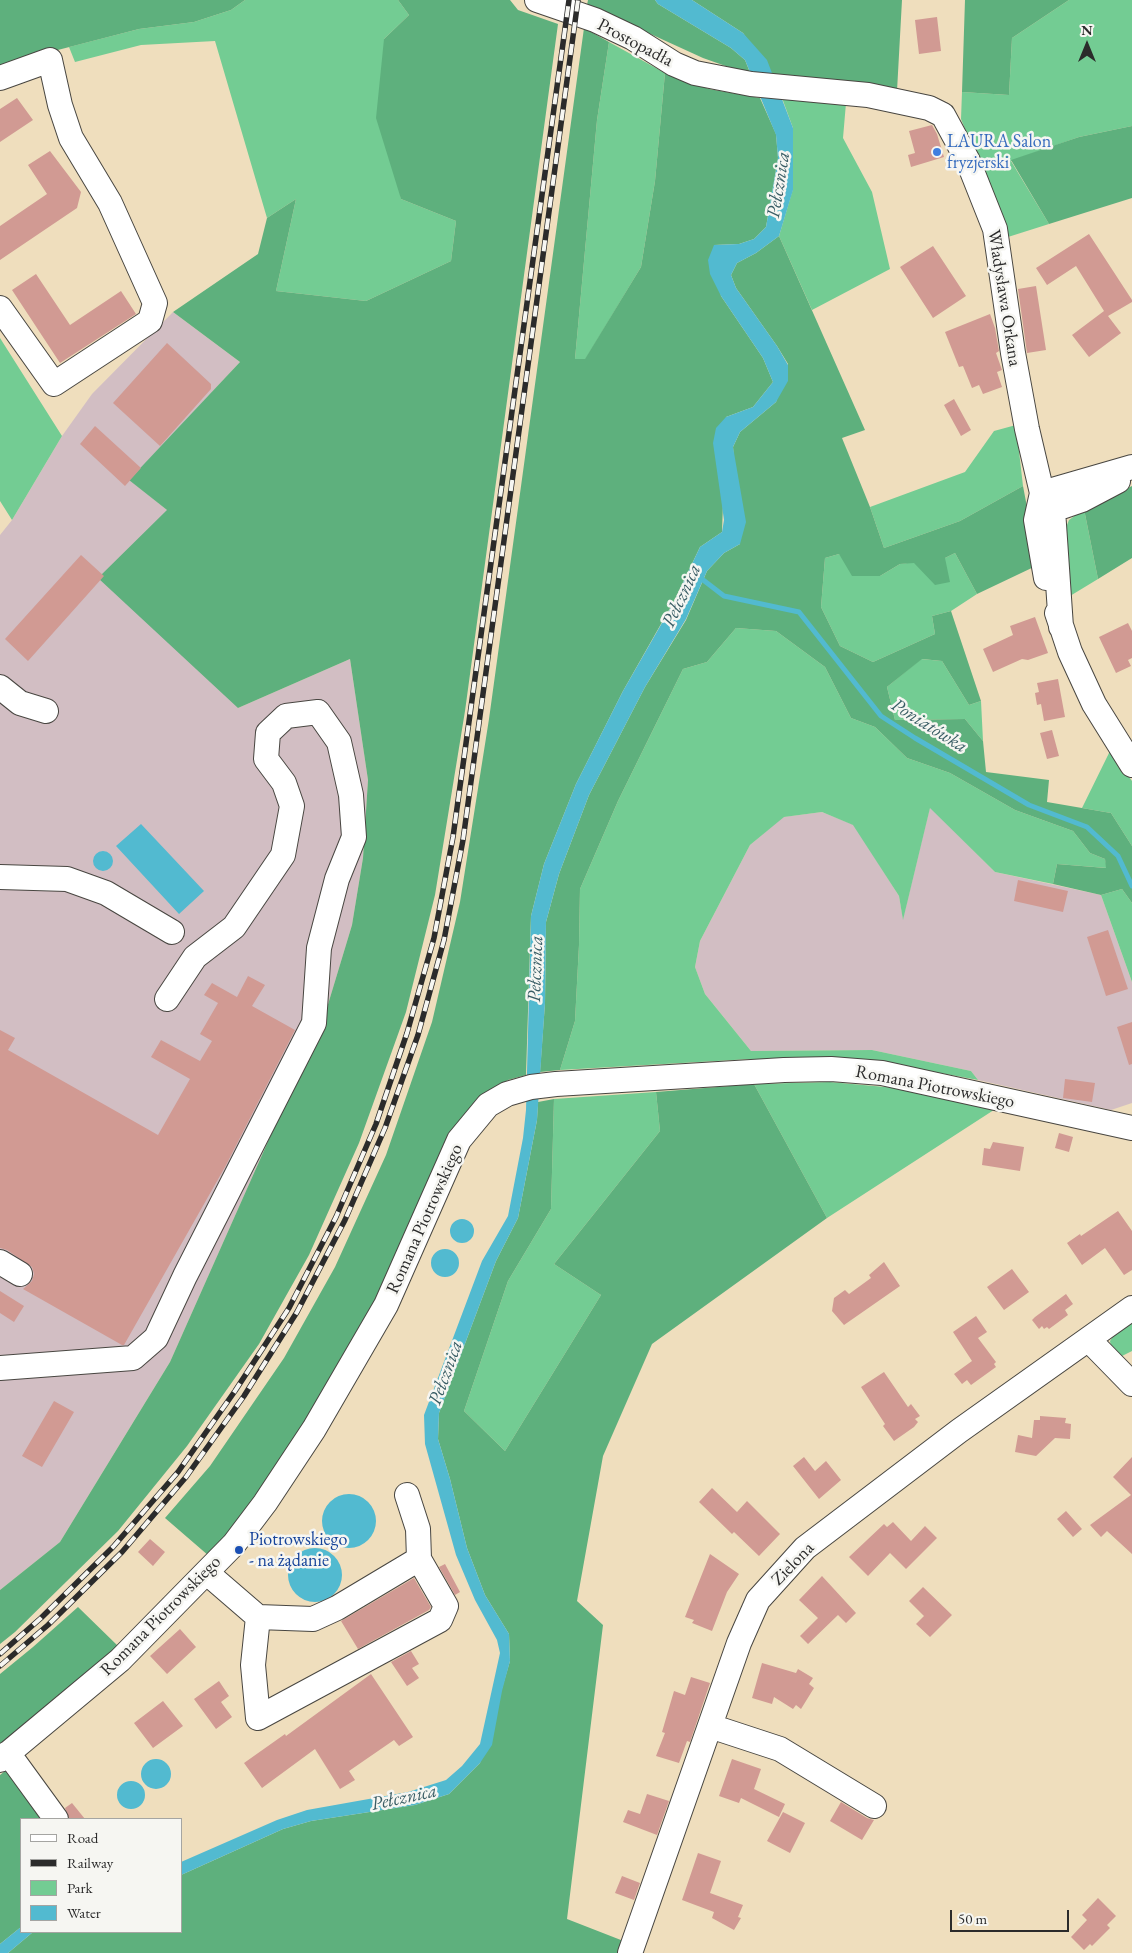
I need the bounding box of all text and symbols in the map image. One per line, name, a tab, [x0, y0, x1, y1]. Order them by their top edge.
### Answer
street label: Prostopadła	[593, 14, 677, 72]
north arrow	[1062, 20, 1112, 70]
text: N	[1081, 21, 1093, 39]
place label: LAURA Salon fryzjerski	[947, 131, 1051, 173]
marker: LAURA Salon fryzjerski	[931, 146, 943, 158]
water label: Pełcznica	[763, 150, 795, 220]
street label: Władysława Orkana	[983, 228, 1025, 368]
water label: Pełcznica	[658, 561, 706, 631]
water label: Poniatówka	[887, 694, 971, 758]
water label: Pełcznica	[523, 935, 549, 1003]
street label: Romana Piotrowskiego	[854, 1061, 1016, 1113]
street label: Romana Piotrowskiego	[382, 1141, 468, 1297]
water label: Pełcznica	[424, 1338, 468, 1408]
place label: Piotrowskiego - na żądanie	[249, 1529, 347, 1572]
street label: Zielona	[767, 1538, 819, 1590]
marker: Piotrowskiego - na żądanie	[233, 1544, 245, 1556]
street label: Romana Piotrowskiego	[96, 1551, 226, 1681]
water label: Pełcznica	[369, 1780, 439, 1816]
legend	[20, 1818, 182, 1933]
text: Road	[67, 1828, 98, 1847]
text: Railway	[67, 1853, 113, 1872]
text: Park	[67, 1878, 93, 1897]
scale bar	[952, 1900, 1071, 1932]
text: Water	[67, 1903, 101, 1922]
text: 50 m	[958, 1909, 987, 1928]

